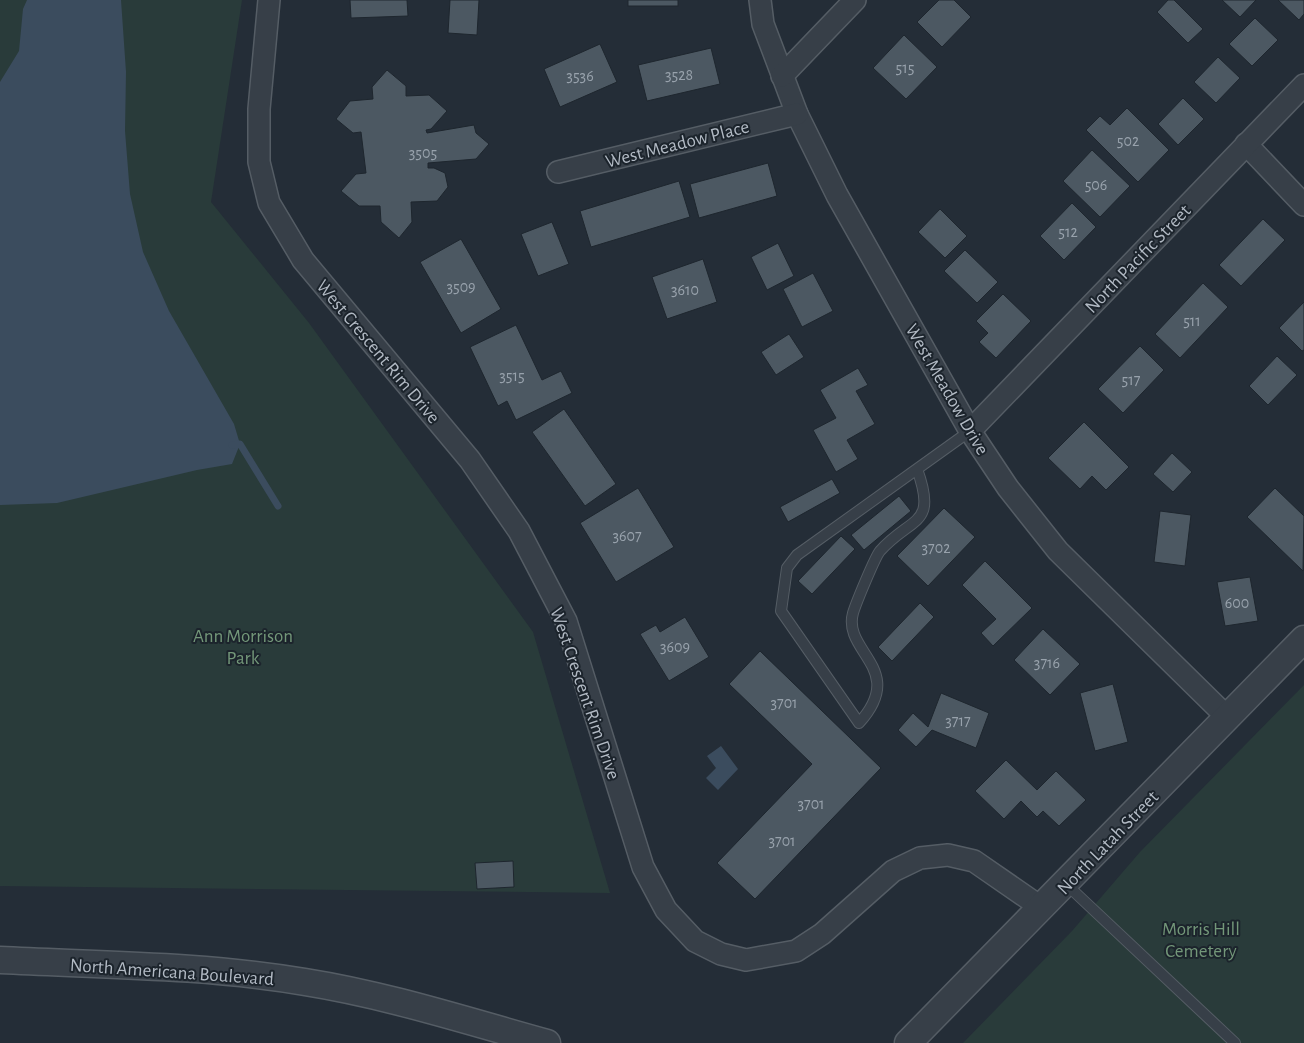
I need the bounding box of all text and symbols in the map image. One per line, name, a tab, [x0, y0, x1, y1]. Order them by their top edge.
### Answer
house number: 515	[896, 60, 914, 76]
house number: 3528	[665, 67, 693, 83]
house number: 3536	[566, 68, 594, 84]
street label: West Meadow Place	[604, 117, 751, 172]
house number: 502	[1117, 133, 1139, 149]
house number: 3505	[409, 145, 437, 161]
house number: 506	[1085, 177, 1107, 193]
street label: North Pacific Street	[1082, 201, 1194, 317]
house number: 512	[1058, 224, 1078, 240]
street label: West Crescent Rim Drive	[313, 277, 443, 427]
house number: 3509	[446, 279, 476, 295]
house number: 3610	[671, 282, 699, 298]
house number: 511	[1183, 313, 1201, 329]
street label: West Meadow Drive	[902, 321, 992, 458]
house number: 3515	[499, 368, 525, 384]
house number: 517	[1122, 372, 1141, 388]
house number: 3607	[612, 528, 642, 544]
house number: 3702	[922, 540, 951, 556]
house number: 600	[1225, 595, 1249, 611]
street label: West Crescent Rim Drive	[546, 605, 623, 782]
park label: Ann Morrison Park	[193, 627, 293, 668]
house number: 3609	[660, 639, 690, 655]
house number: 3716	[1034, 655, 1060, 671]
house number: 3701	[770, 695, 798, 711]
house number: 3717	[945, 713, 971, 729]
street label: North Latah Street	[1054, 787, 1162, 899]
house number: 3701	[797, 796, 825, 812]
house number: 3701	[768, 833, 796, 849]
park label: Morris Hill Cemetery	[1162, 920, 1240, 961]
street label: North Americana Boulevard	[69, 956, 275, 989]

